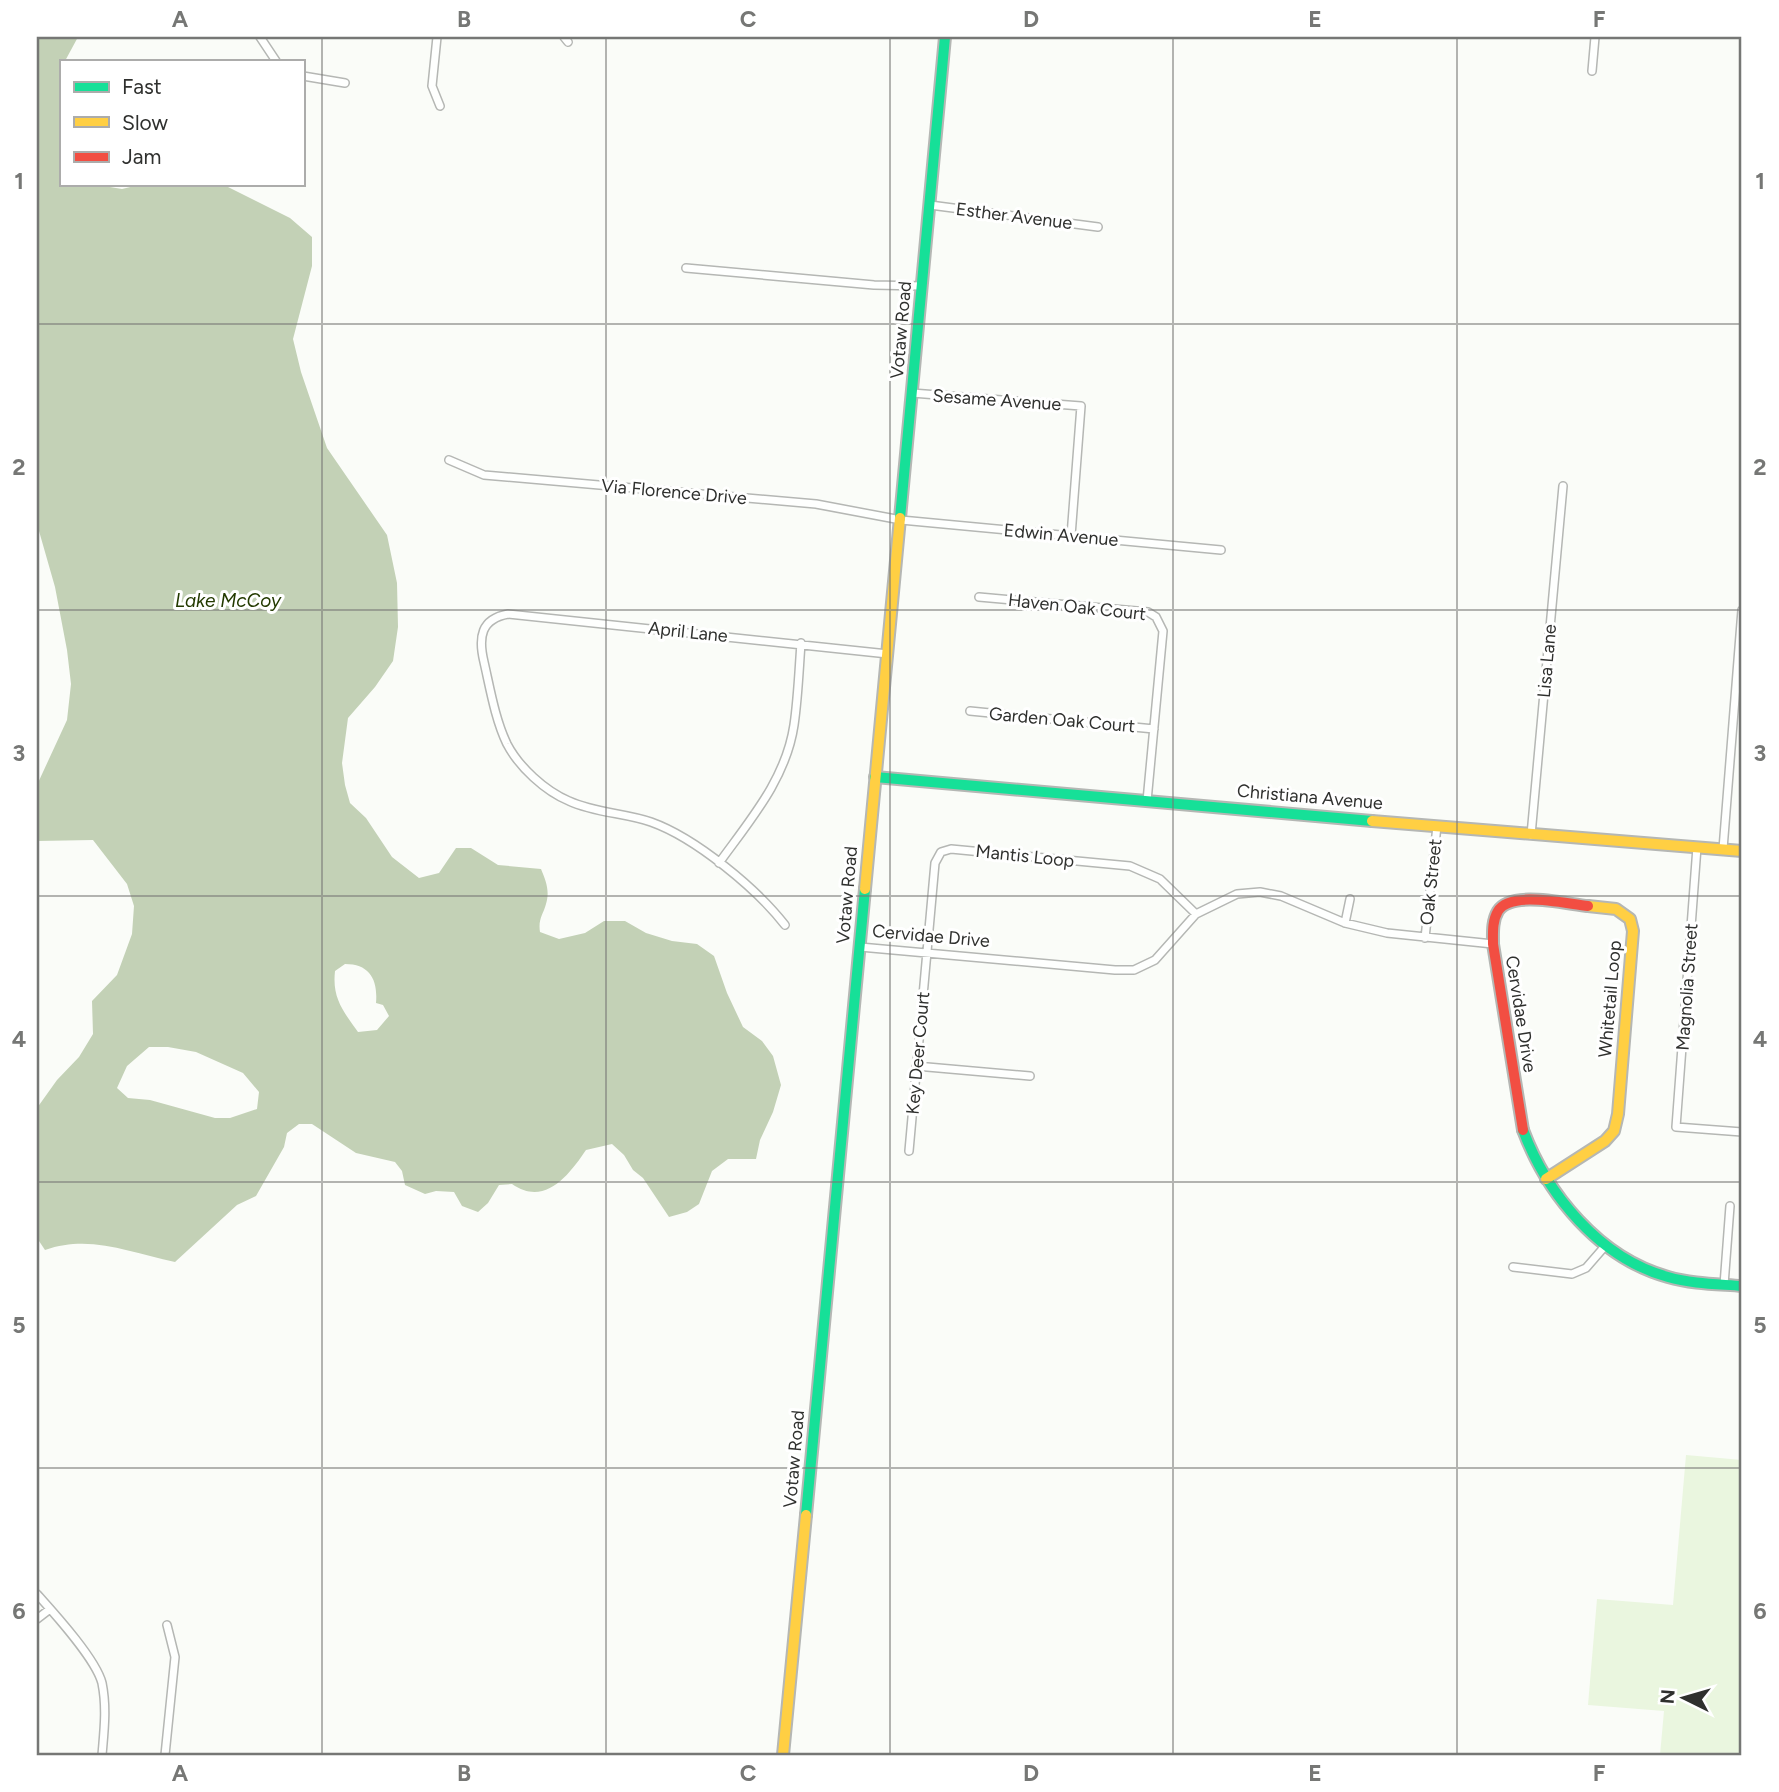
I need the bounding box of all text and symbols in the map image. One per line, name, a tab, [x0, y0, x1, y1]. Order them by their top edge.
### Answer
text: A	[172, 5, 189, 33]
text: B	[457, 5, 471, 33]
text: C	[740, 5, 757, 33]
text: D	[1023, 5, 1039, 33]
text: E	[1308, 5, 1322, 33]
text: F	[1593, 5, 1606, 33]
legend	[60, 60, 304, 186]
text: Fast	[122, 74, 162, 99]
text: Slow	[122, 110, 168, 135]
text: Jam	[122, 144, 161, 169]
text: 1	[14, 167, 24, 195]
text: 1	[1755, 167, 1765, 195]
street label: Esther Avenue	[955, 198, 1074, 234]
street label: Votaw Road	[886, 280, 916, 380]
street label: Sesame Avenue	[932, 385, 1062, 415]
text: 2	[12, 453, 26, 481]
text: 2	[1753, 453, 1767, 481]
street label: Via Florence Drive	[600, 475, 748, 509]
street label: Edwin Avenue	[1003, 519, 1119, 551]
water label: Lake McCoy	[175, 589, 282, 612]
street label: Haven Oak Court	[1007, 589, 1147, 625]
street label: April Lane	[647, 617, 729, 647]
street label: Lisa Lane	[1533, 623, 1561, 699]
street label: Garden Oak Court	[988, 703, 1136, 737]
text: 3	[13, 739, 25, 767]
text: 3	[1754, 739, 1766, 767]
street label: Christiana Avenue	[1236, 780, 1384, 814]
street label: Oak Street	[1416, 838, 1446, 926]
street label: Mantis Loop	[975, 840, 1075, 872]
street label: Votaw Road	[832, 845, 862, 945]
street label: Cervidae Drive	[871, 920, 991, 952]
street label: Magnolia Street	[1672, 922, 1702, 1051]
street label: Whitetail Loop	[1594, 940, 1626, 1058]
street label: Cervidae Drive	[1501, 954, 1541, 1074]
street label: Key Deer Court	[902, 990, 934, 1115]
text: 4	[12, 1025, 26, 1053]
text: 4	[1753, 1025, 1767, 1053]
text: 5	[12, 1311, 26, 1339]
text: 5	[1753, 1311, 1767, 1339]
street label: Votaw Road	[779, 1409, 809, 1509]
text: 6	[12, 1597, 26, 1625]
text: 6	[1753, 1597, 1767, 1625]
north arrow	[1650, 1662, 1720, 1732]
text: N	[1655, 1688, 1680, 1705]
text: A	[172, 1759, 189, 1787]
text: B	[457, 1759, 471, 1787]
text: C	[740, 1759, 757, 1787]
text: D	[1023, 1759, 1039, 1787]
text: E	[1308, 1759, 1322, 1787]
text: F	[1593, 1759, 1606, 1787]

